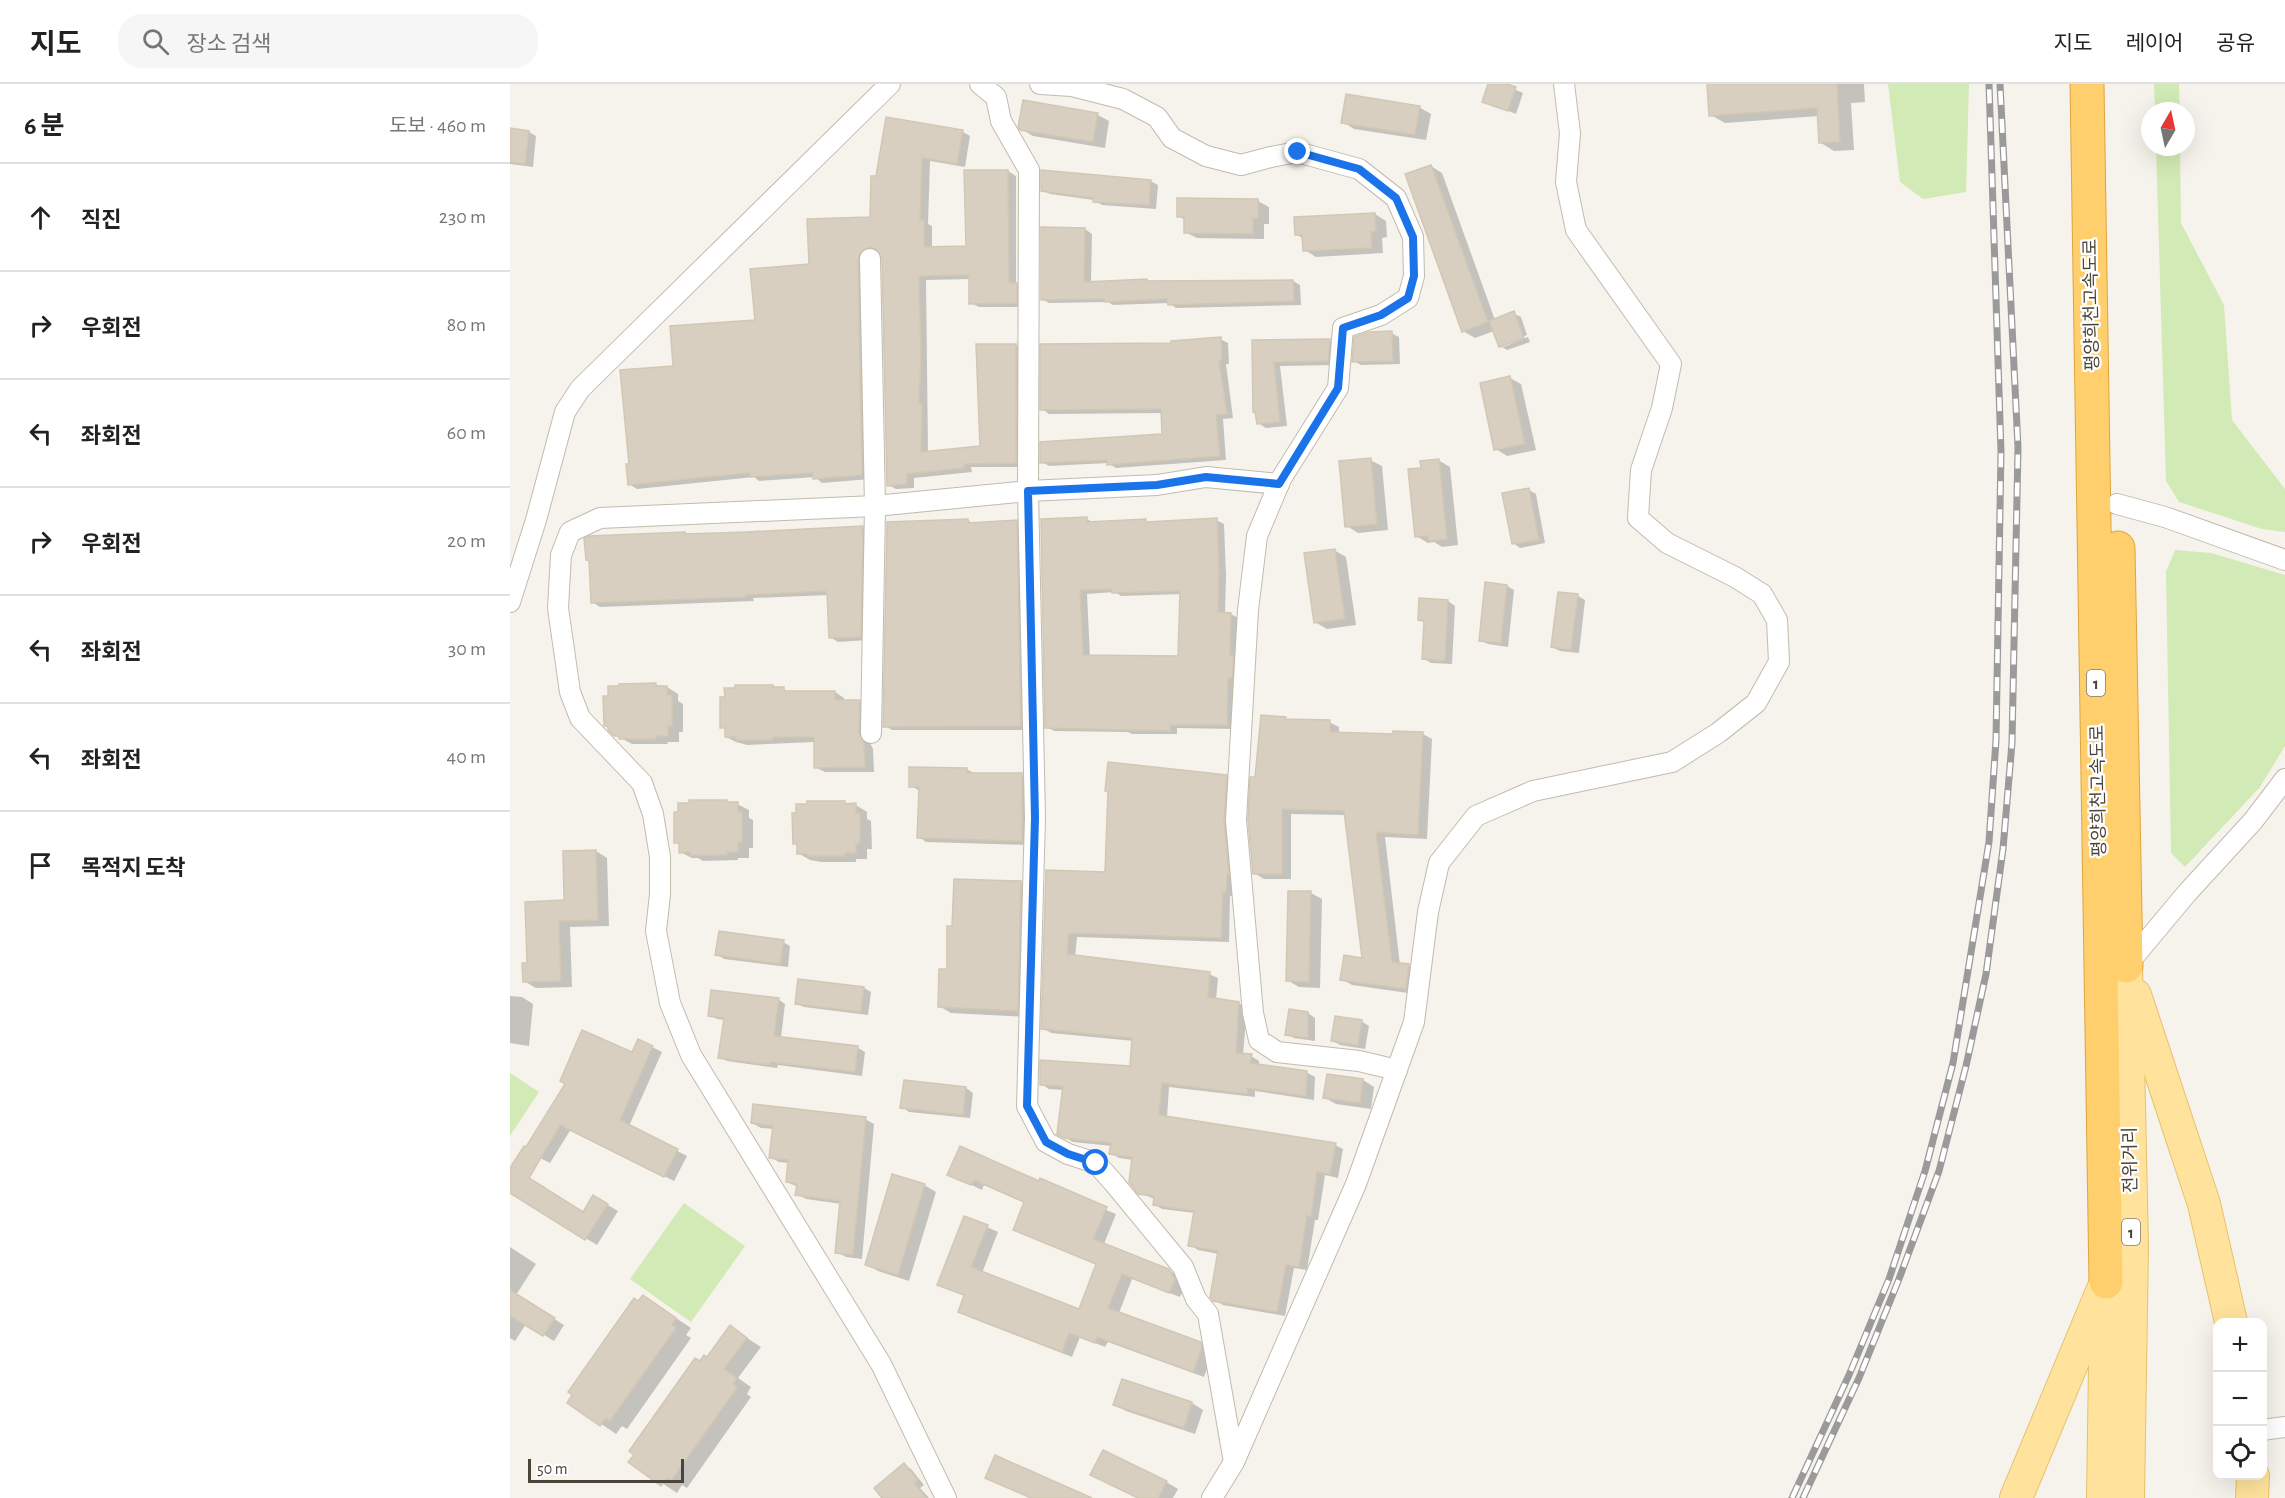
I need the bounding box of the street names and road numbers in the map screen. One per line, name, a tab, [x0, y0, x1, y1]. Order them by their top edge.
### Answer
street label: 평양희천고속도로	[2080, 239, 2102, 371]
road number: 1	[2087, 670, 2105, 696]
street label: 평양희천고속도로	[2087, 725, 2109, 857]
street label: 전위거리	[2119, 1127, 2141, 1193]
road number: 1	[2122, 1219, 2140, 1245]

